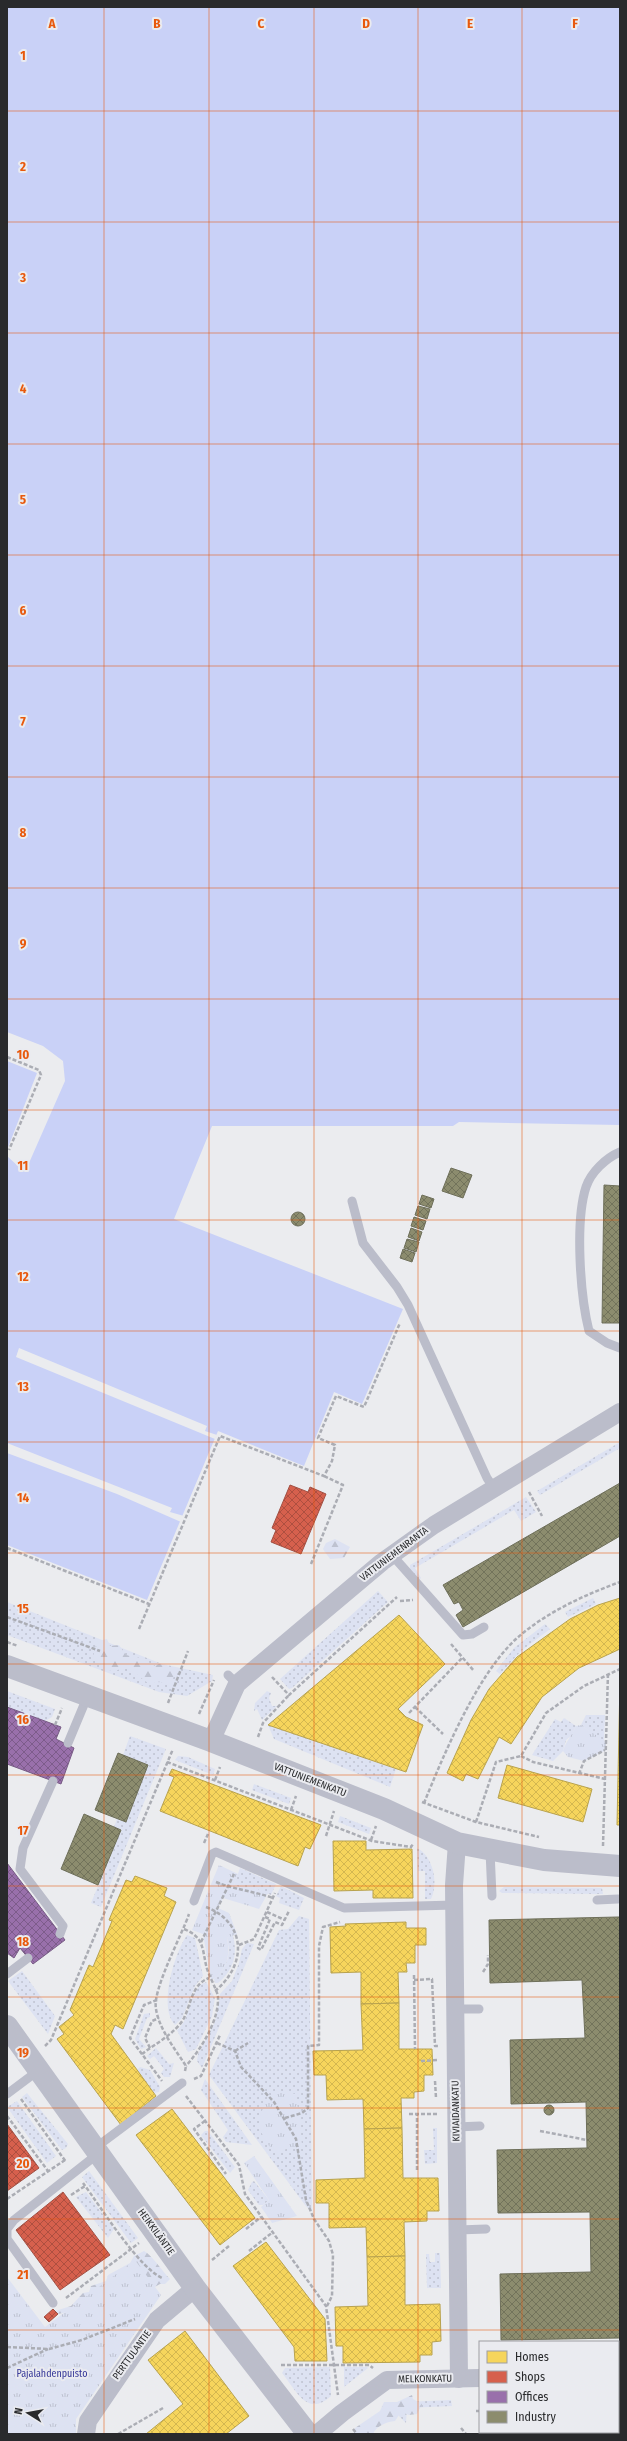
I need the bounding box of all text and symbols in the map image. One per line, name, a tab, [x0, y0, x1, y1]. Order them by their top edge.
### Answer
text: A	[47, 16, 56, 31]
text: B	[153, 16, 161, 31]
text: C	[258, 16, 265, 31]
text: D	[362, 16, 370, 31]
text: E	[467, 16, 473, 31]
text: F	[572, 16, 578, 31]
text: 1	[20, 48, 26, 63]
text: 2	[19, 159, 26, 174]
text: 3	[19, 270, 26, 285]
text: 4	[20, 381, 27, 396]
text: 5	[20, 492, 26, 507]
text: 6	[20, 603, 27, 618]
text: 7	[20, 714, 26, 729]
text: 8	[20, 825, 27, 840]
text: 9	[20, 936, 27, 951]
text: 10	[17, 1047, 29, 1062]
text: 11	[18, 1158, 28, 1173]
text: 12	[17, 1269, 29, 1284]
text: 13	[17, 1379, 29, 1394]
text: 14	[17, 1490, 29, 1505]
street label: VATTUNIEMENRANTA	[358, 1524, 431, 1584]
text: 15	[17, 1601, 29, 1616]
text: 16	[17, 1712, 29, 1727]
street label: VATTUNIEMENKATU	[272, 1761, 348, 1799]
text: 17	[17, 1823, 29, 1838]
text: 18	[17, 1934, 29, 1949]
text: 19	[17, 2045, 29, 2060]
street label: KIVIAIDANKATU	[449, 2080, 463, 2142]
text: 20	[15, 2156, 30, 2171]
street label: HEIKKILÄNTIE	[135, 2206, 178, 2258]
text: 21	[16, 2267, 29, 2282]
street label: PERTTULANTIE	[110, 2328, 154, 2382]
legend	[479, 2341, 619, 2433]
text: Homes	[515, 2350, 549, 2364]
park label: Pajalahdenpuisto	[17, 2368, 87, 2380]
text: Shops	[515, 2370, 545, 2384]
street label: MELKONKATU	[398, 2373, 452, 2385]
text: Offices	[515, 2390, 548, 2404]
north arrow	[8, 2393, 48, 2433]
text: N	[12, 2407, 26, 2416]
text: Industry	[515, 2410, 556, 2424]

